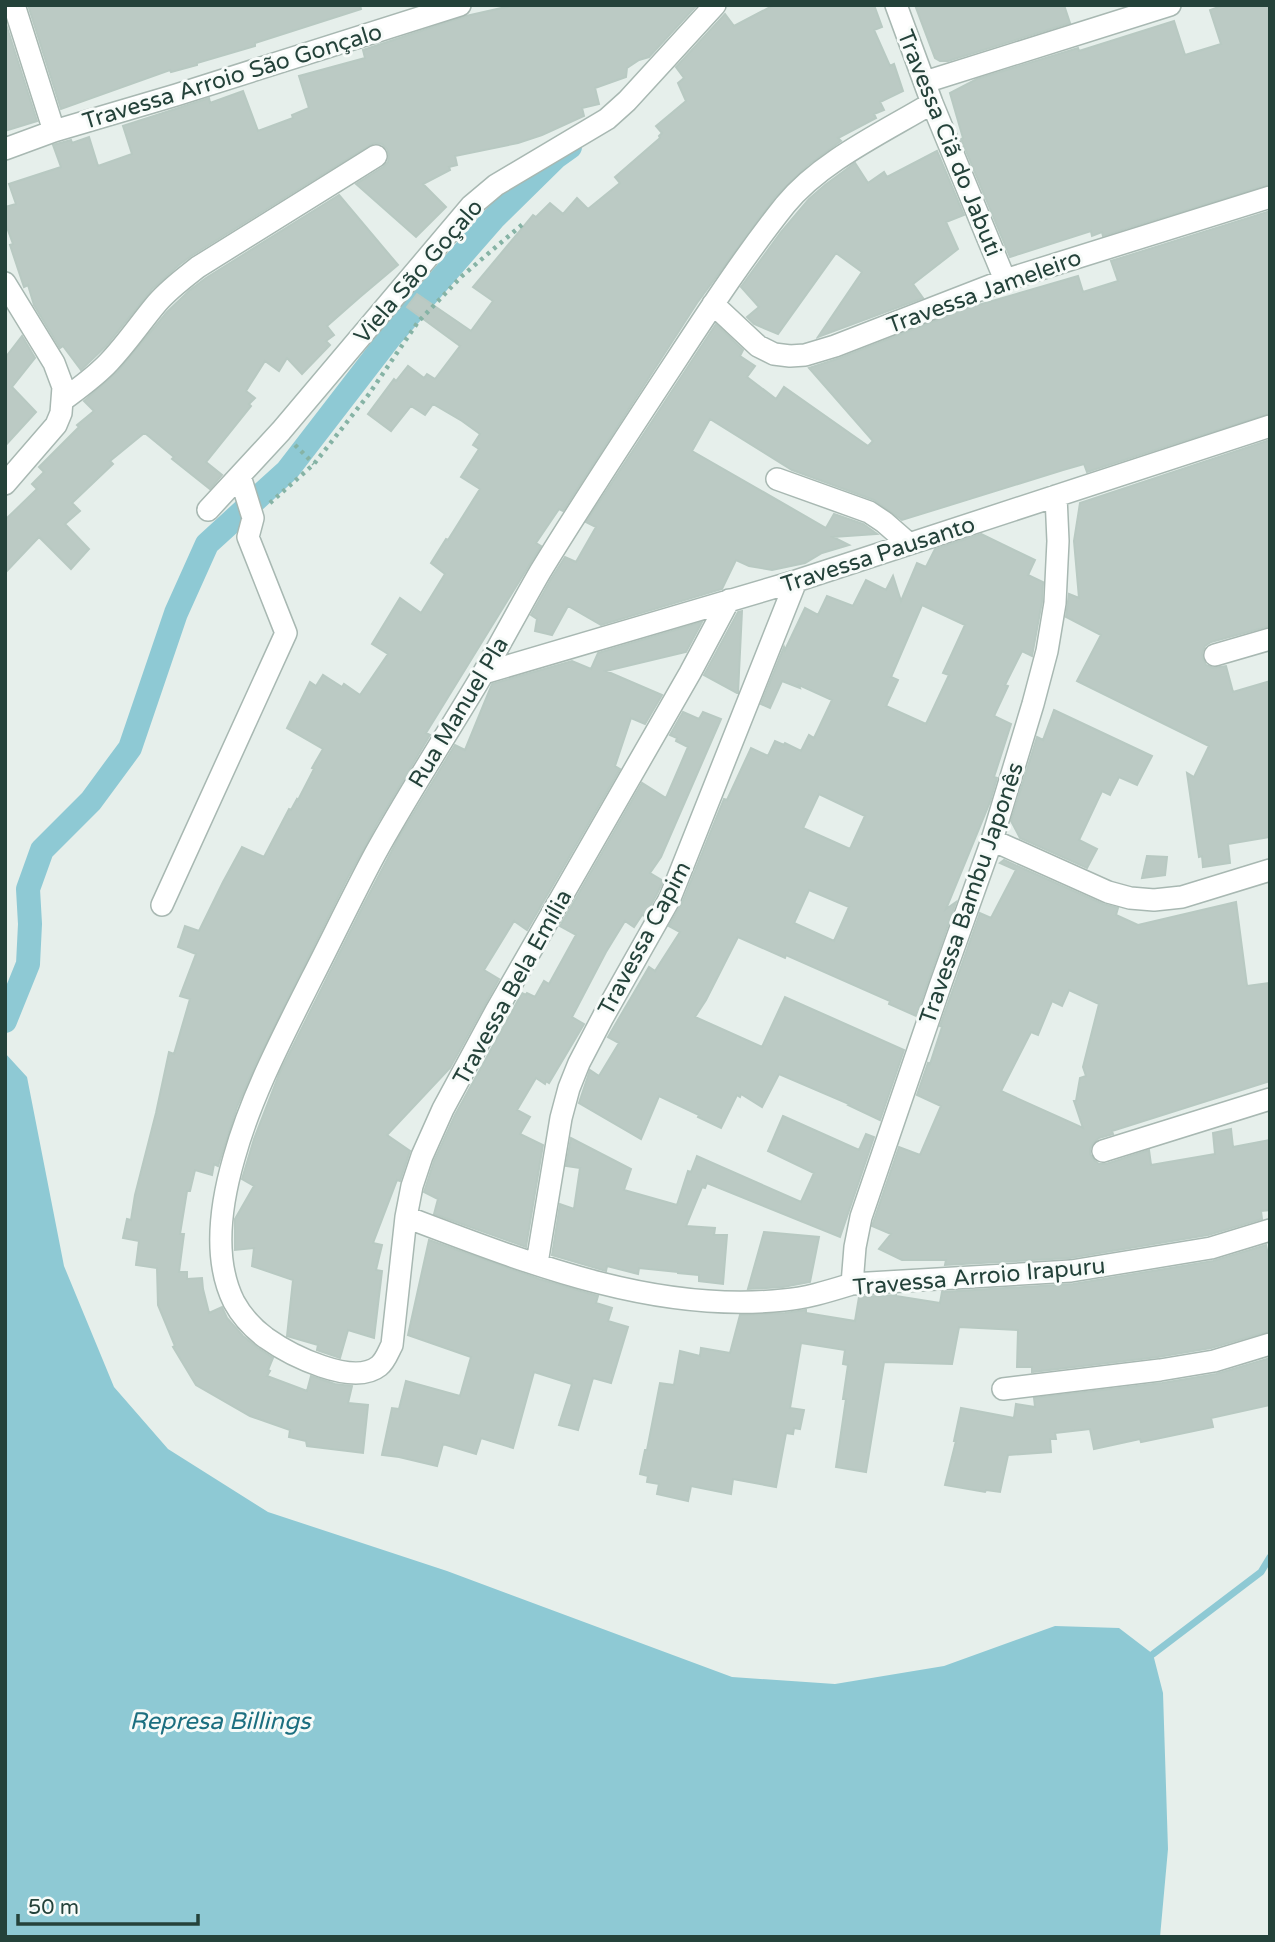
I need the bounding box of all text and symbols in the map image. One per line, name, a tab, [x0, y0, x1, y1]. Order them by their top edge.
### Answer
street label: Travessa Arroio São Gonçalo	[79, 18, 385, 136]
street label: Travessa Ciã do Jabuti	[891, 26, 1007, 261]
street label: Viela São Goçalo	[348, 194, 489, 350]
street label: Travessa Jameleiro	[883, 244, 1085, 340]
street label: Travessa Pausanto	[778, 510, 979, 600]
street label: Rua Manuel Pla	[403, 632, 515, 793]
street label: Travessa Bambu Japonês	[914, 759, 1030, 1028]
street label: Travessa Capim	[593, 857, 697, 1020]
street label: Travessa Bela Emília	[447, 885, 578, 1090]
street label: Travessa Arroio Irapuru	[852, 1252, 1107, 1302]
water label: Represa Billings	[129, 1707, 312, 1736]
scale bar	[18, 1882, 198, 1926]
text: 50 m	[28, 1895, 79, 1920]

